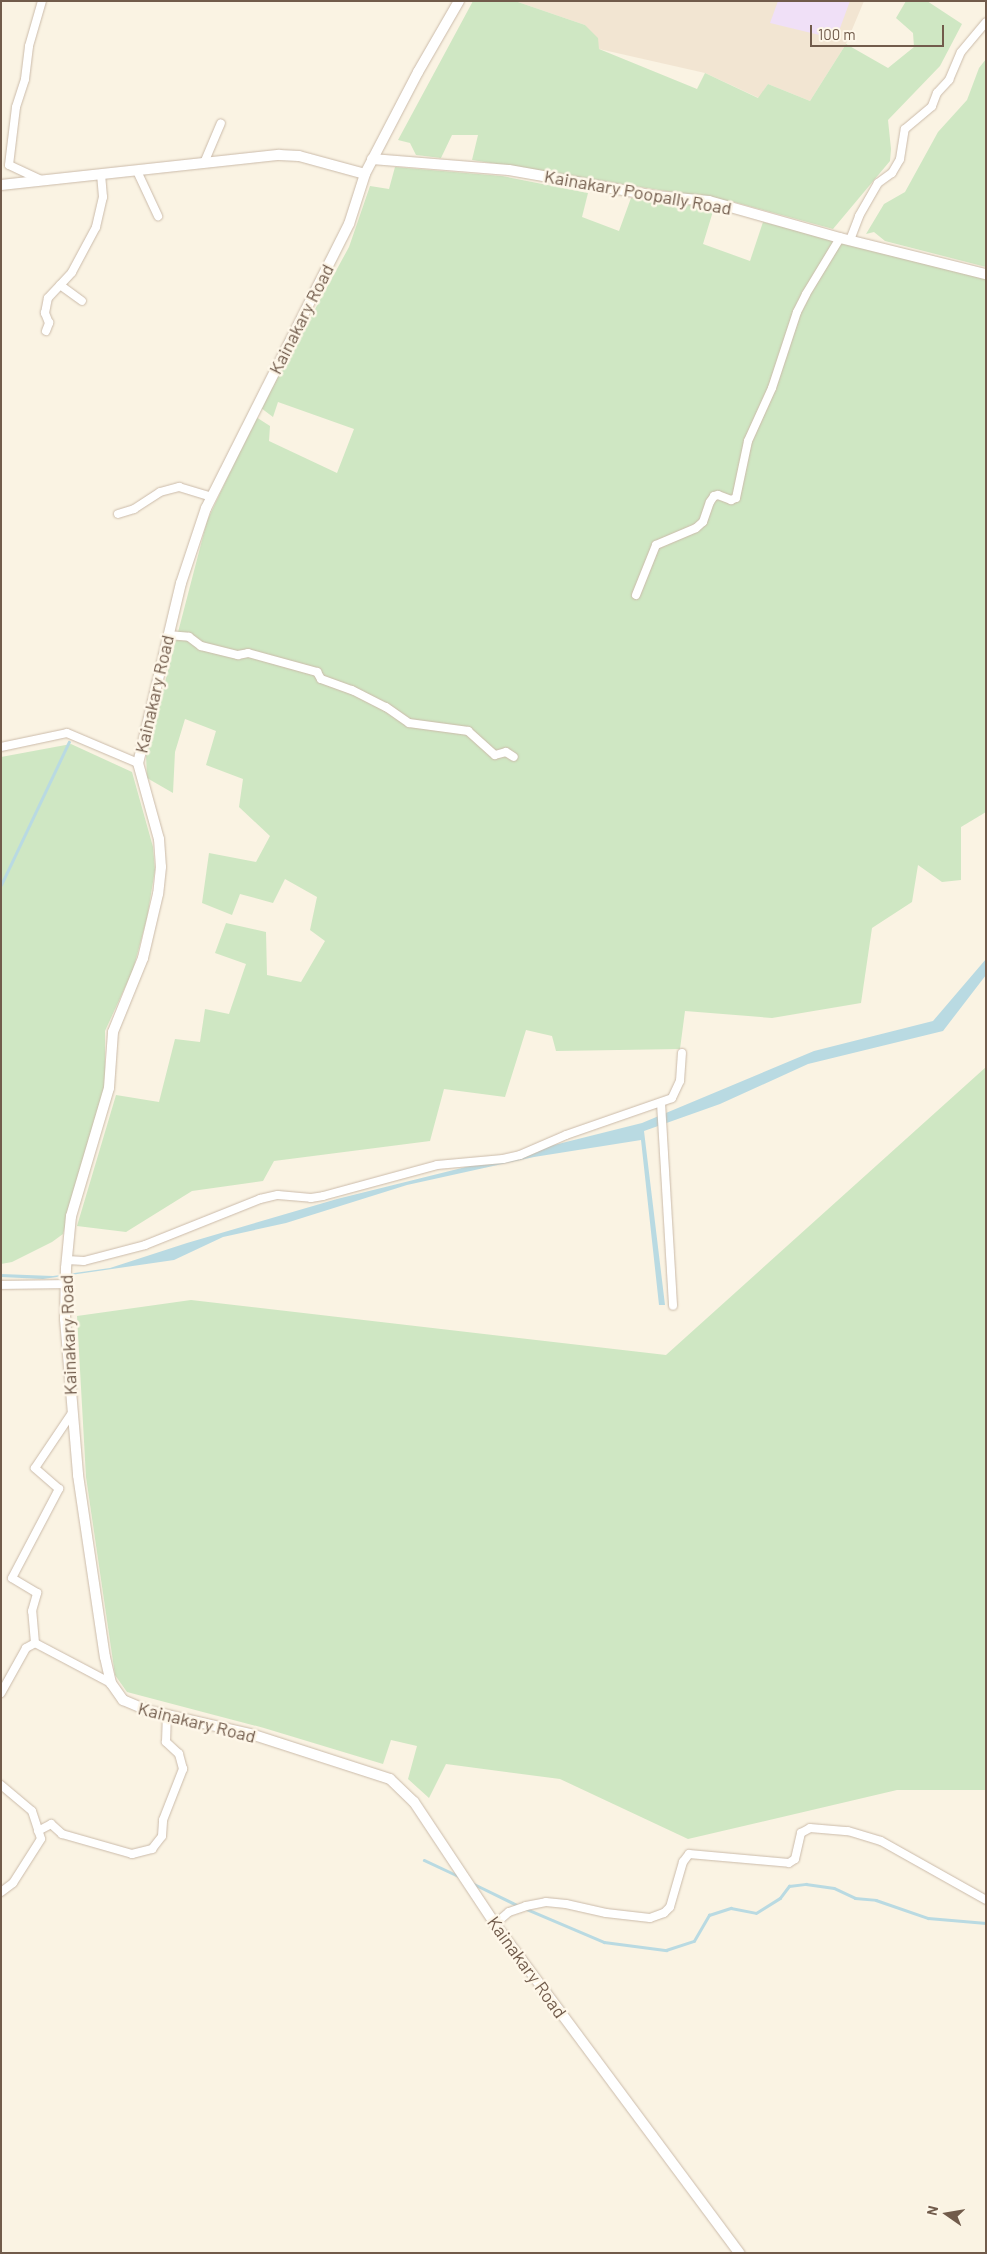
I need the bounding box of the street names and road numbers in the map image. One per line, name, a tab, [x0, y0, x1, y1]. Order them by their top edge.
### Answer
street label: Kainakary Poopally Road	[543, 165, 733, 219]
street label: Kainakary Road	[264, 260, 338, 378]
street label: Kainakary Road	[130, 633, 178, 755]
street label: Kainakary Road	[55, 1274, 81, 1396]
street label: Kainakary Road	[136, 1697, 258, 1747]
street label: Kainakary Road	[483, 1912, 571, 2022]

